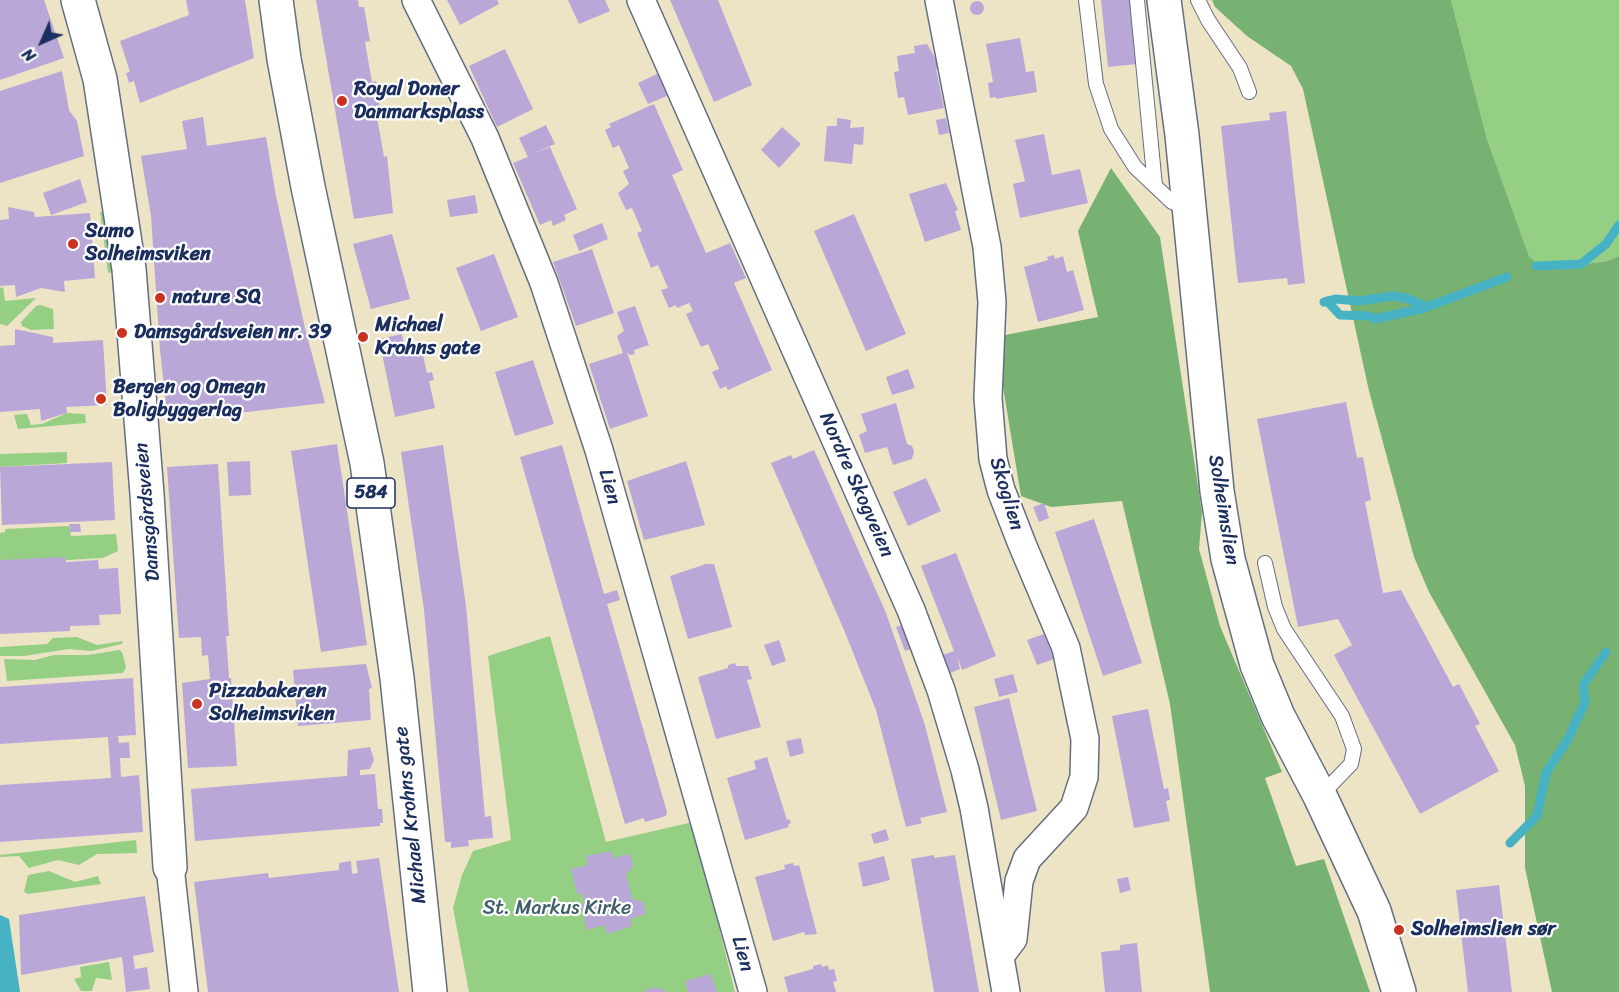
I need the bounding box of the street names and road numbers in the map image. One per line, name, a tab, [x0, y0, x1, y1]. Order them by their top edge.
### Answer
street label: Nordre Skogveien	[813, 409, 899, 561]
street label: Damsgårdsveien	[130, 442, 166, 582]
street label: Solheimslien	[1202, 453, 1244, 567]
street label: Skoglien	[984, 455, 1028, 533]
street label: Lien	[593, 466, 625, 508]
road number: 584	[347, 478, 395, 508]
street label: Michael Krohns gate	[390, 725, 432, 905]
street label: Lien	[726, 933, 758, 975]

